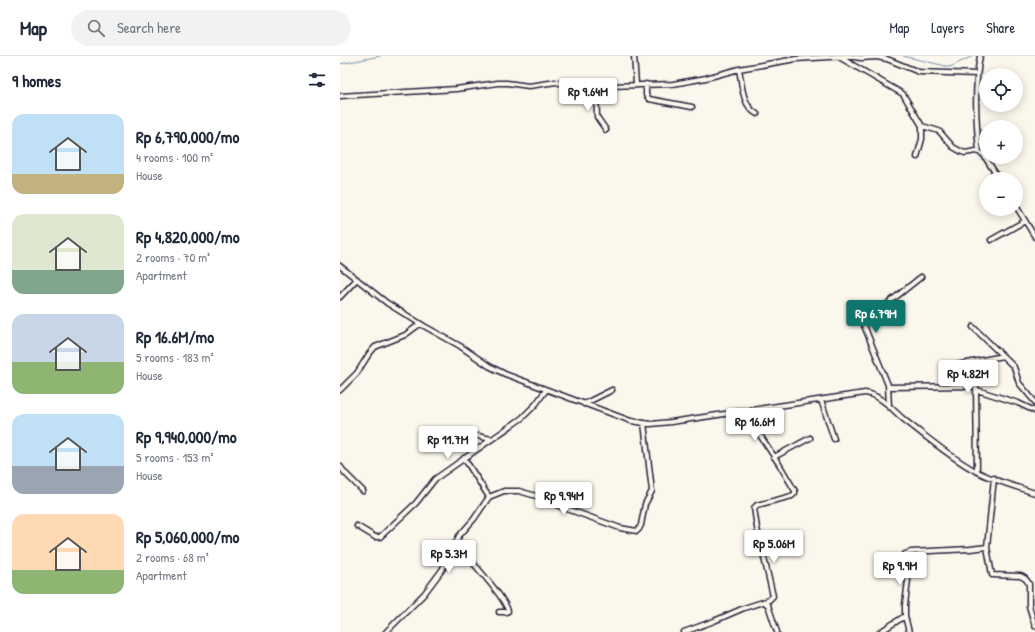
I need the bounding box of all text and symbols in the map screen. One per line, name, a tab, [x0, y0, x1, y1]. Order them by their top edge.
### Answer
search box	[71, 10, 351, 46]
text: Map	[20, 15, 47, 41]
icon: search	[85, 17, 107, 39]
text: Search here	[117, 17, 181, 38]
text: Map	[889, 18, 909, 37]
text: Layers	[931, 18, 964, 37]
text: Share	[986, 18, 1015, 37]
map controls	[979, 68, 1023, 216]
button: locate	[979, 68, 1023, 112]
text: 9 homes	[12, 69, 61, 92]
icon: filters	[306, 69, 328, 91]
pin: Rp 9.64M	[547, 78, 629, 112]
text: Rp 9.64M	[568, 82, 608, 100]
button: +	[979, 120, 1023, 164]
text: Rp 6,790,000/mo	[136, 125, 239, 148]
icon: home	[44, 130, 92, 178]
text: 4 rooms · 100 m²	[136, 148, 213, 166]
text: House	[136, 166, 163, 184]
button: −	[979, 172, 1023, 216]
text: Rp 4,820,000/mo	[136, 225, 240, 248]
icon: home	[44, 230, 92, 278]
text: 2 rooms · 70 m²	[136, 248, 210, 266]
text: Apartment	[136, 266, 187, 284]
pin: Rp 6.79M	[835, 300, 917, 334]
text: Rp 6.79M	[855, 304, 897, 322]
text: Rp 16.6M/mo	[136, 325, 214, 348]
icon: home	[44, 330, 92, 378]
text: 5 rooms · 183 m²	[136, 348, 213, 366]
pin: Rp 4.82M	[927, 360, 1009, 394]
text: Rp 4.82M	[947, 364, 989, 382]
text: House	[136, 366, 163, 384]
pin: Rp 16.6M	[714, 408, 796, 442]
text: Rp 16.6M	[735, 412, 775, 430]
text: Rp 9,940,000/mo	[136, 425, 237, 448]
pin: Rp 11.7M	[407, 426, 489, 460]
icon: home	[44, 430, 92, 478]
text: Rp 11.7M	[428, 430, 468, 448]
text: 5 rooms · 153 m²	[136, 448, 213, 466]
text: House	[136, 466, 163, 484]
pin: Rp 9.94M	[523, 482, 605, 516]
text: Rp 9.94M	[544, 486, 584, 504]
text: Rp 5,060,000/mo	[136, 525, 239, 548]
icon: home	[44, 530, 92, 578]
pin: Rp 5.06M	[733, 530, 815, 564]
text: Rp 5.06M	[753, 534, 795, 552]
pin: Rp 5.3M	[412, 540, 486, 574]
text: Rp 5.3M	[431, 544, 467, 562]
text: 2 rooms · 68 m²	[136, 548, 209, 566]
pin: Rp 9.9M	[863, 552, 937, 586]
text: Rp 9.9M	[883, 556, 917, 574]
text: Apartment	[136, 566, 187, 584]

